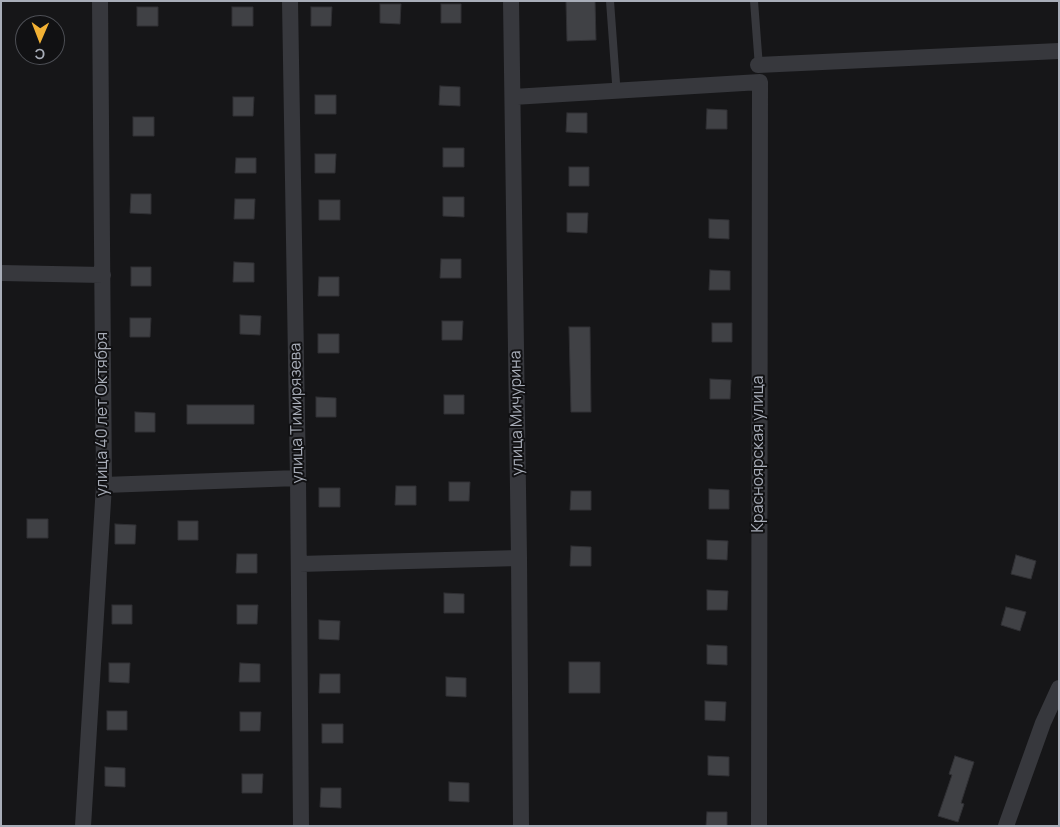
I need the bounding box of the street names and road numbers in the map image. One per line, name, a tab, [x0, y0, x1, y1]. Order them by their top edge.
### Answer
street label: улица 40 лет Октября	[93, 332, 113, 496]
street label: улица Тимирязева	[286, 343, 308, 483]
street label: улица Мичурина	[506, 350, 528, 476]
street label: Красноярская улица	[749, 376, 769, 532]

